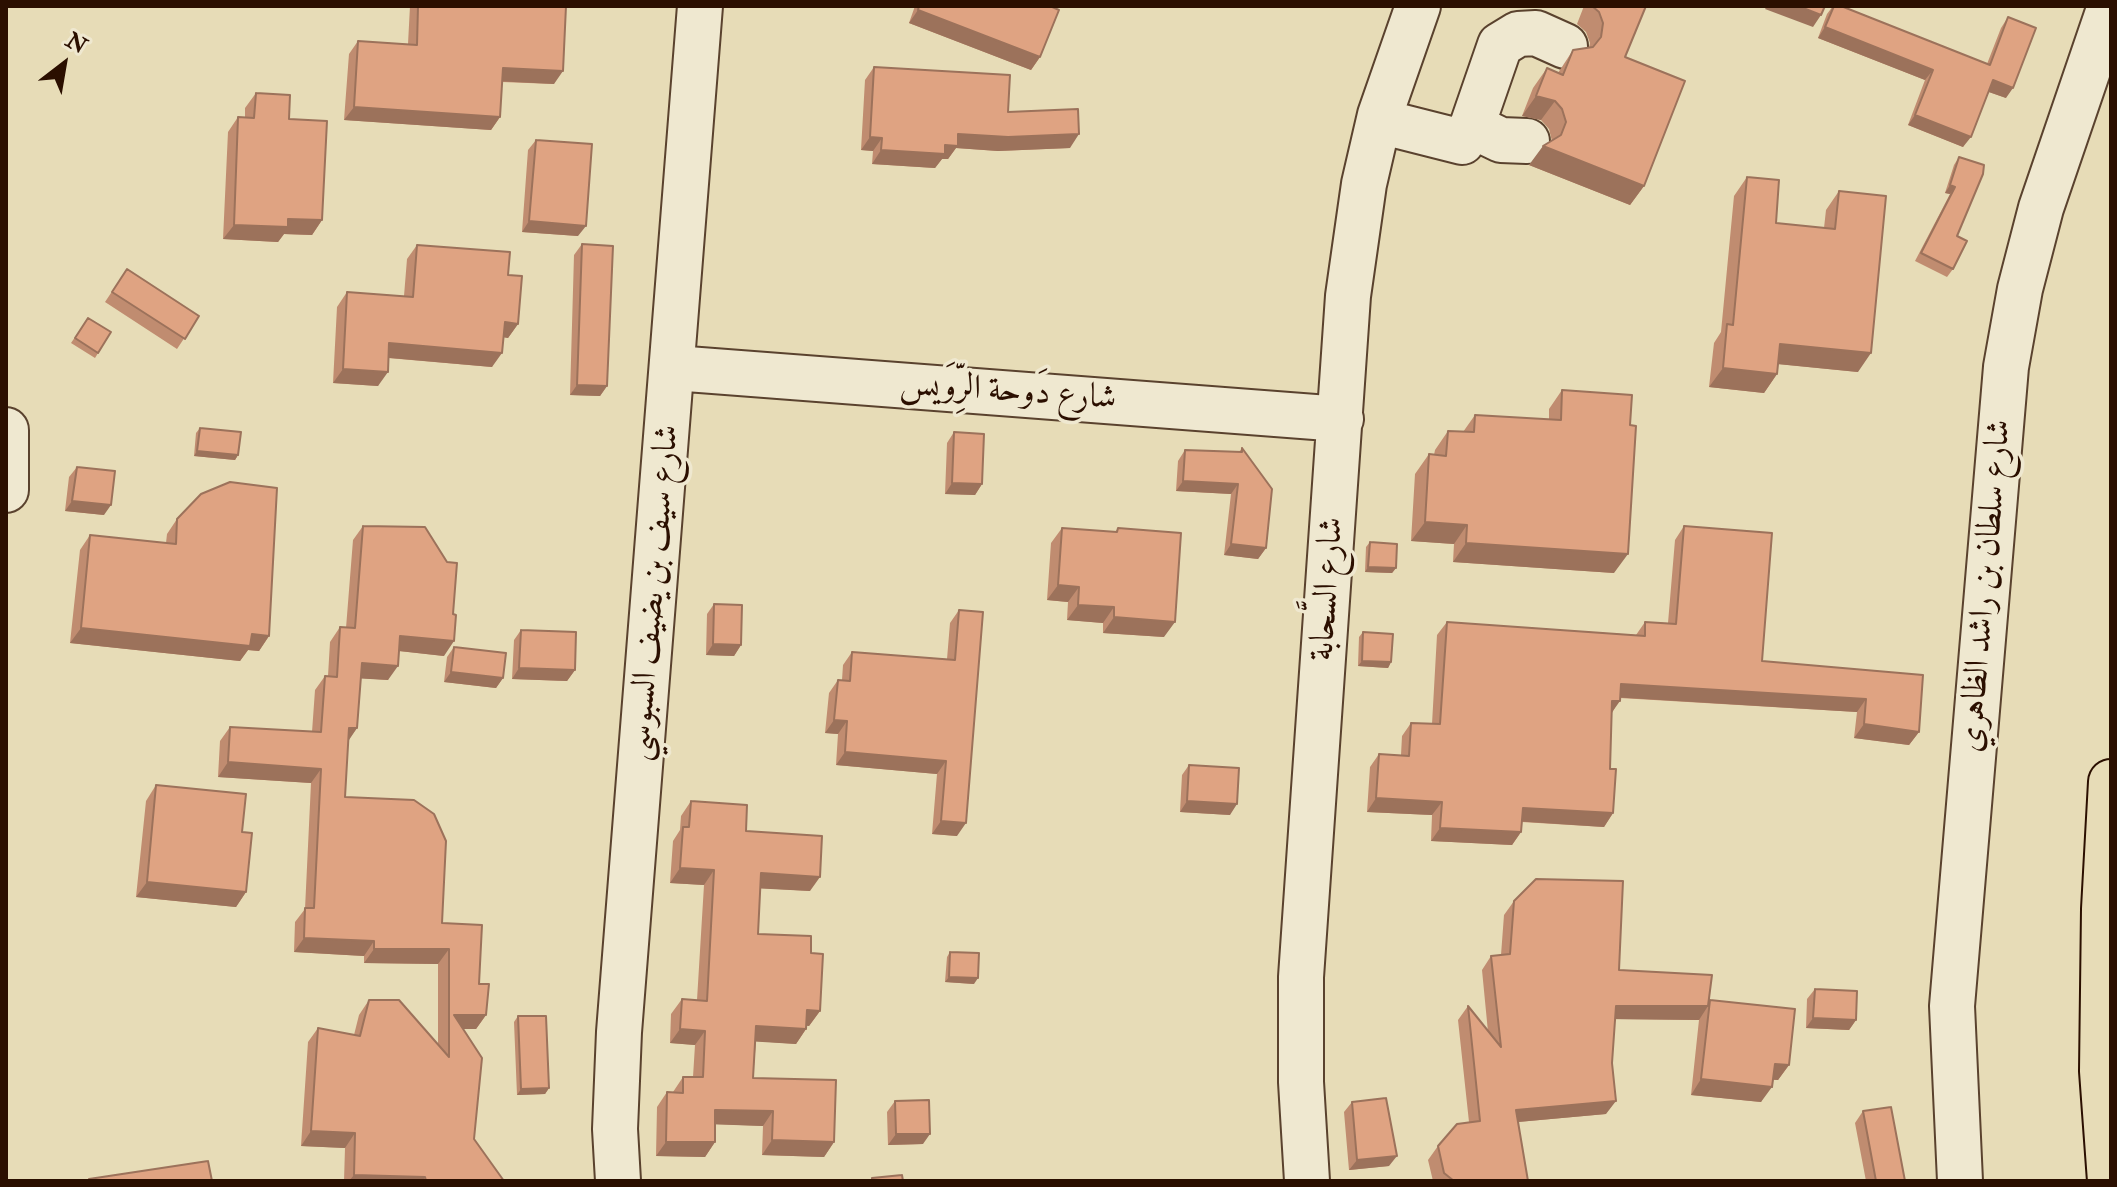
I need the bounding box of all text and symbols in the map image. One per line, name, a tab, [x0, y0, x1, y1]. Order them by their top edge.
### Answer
north arrow	[24, 24, 104, 104]
text: N	[61, 26, 92, 60]
street label: شارع دَوحة الرِّوَيس	[898, 365, 1118, 421]
street label: شارع سلطان بن راشد الظاهري	[1952, 418, 2022, 754]
street label: شارع سيف بن يضيف السبوسي	[620, 423, 690, 763]
street label: شارع السَّحابة	[1304, 516, 1354, 662]

